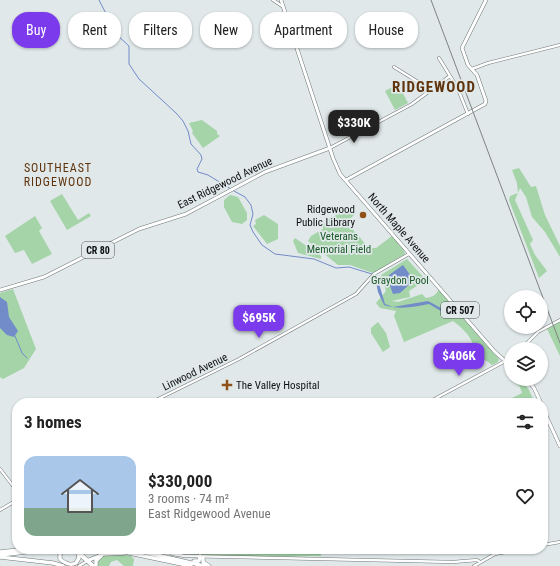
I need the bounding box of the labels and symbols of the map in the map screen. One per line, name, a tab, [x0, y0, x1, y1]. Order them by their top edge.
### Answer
district label: RIDGEWOOD	[392, 78, 476, 96]
pin: $330K	[326, 110, 382, 144]
street label: East Ridgewood Avenue	[176, 154, 274, 212]
district label: SOUTHEAST RIDGEWOOD	[24, 161, 92, 189]
street label: North Maple Avenue	[365, 191, 433, 265]
place label: Ridgewood Public Library	[296, 203, 355, 229]
marker: Ridgewood Public Library	[358, 210, 368, 220]
park label: Veterans Memorial Field	[307, 230, 371, 256]
road number: CR 80	[82, 242, 114, 258]
park label: Graydon Pool	[371, 274, 429, 287]
road number: CR 507	[441, 302, 479, 318]
pin: $695K	[231, 305, 287, 339]
pin: $406K	[431, 343, 487, 377]
street label: Linwood Avenue	[160, 351, 230, 393]
marker: The Valley Hospital	[221, 379, 233, 391]
place label: The Valley Hospital	[236, 379, 320, 392]

